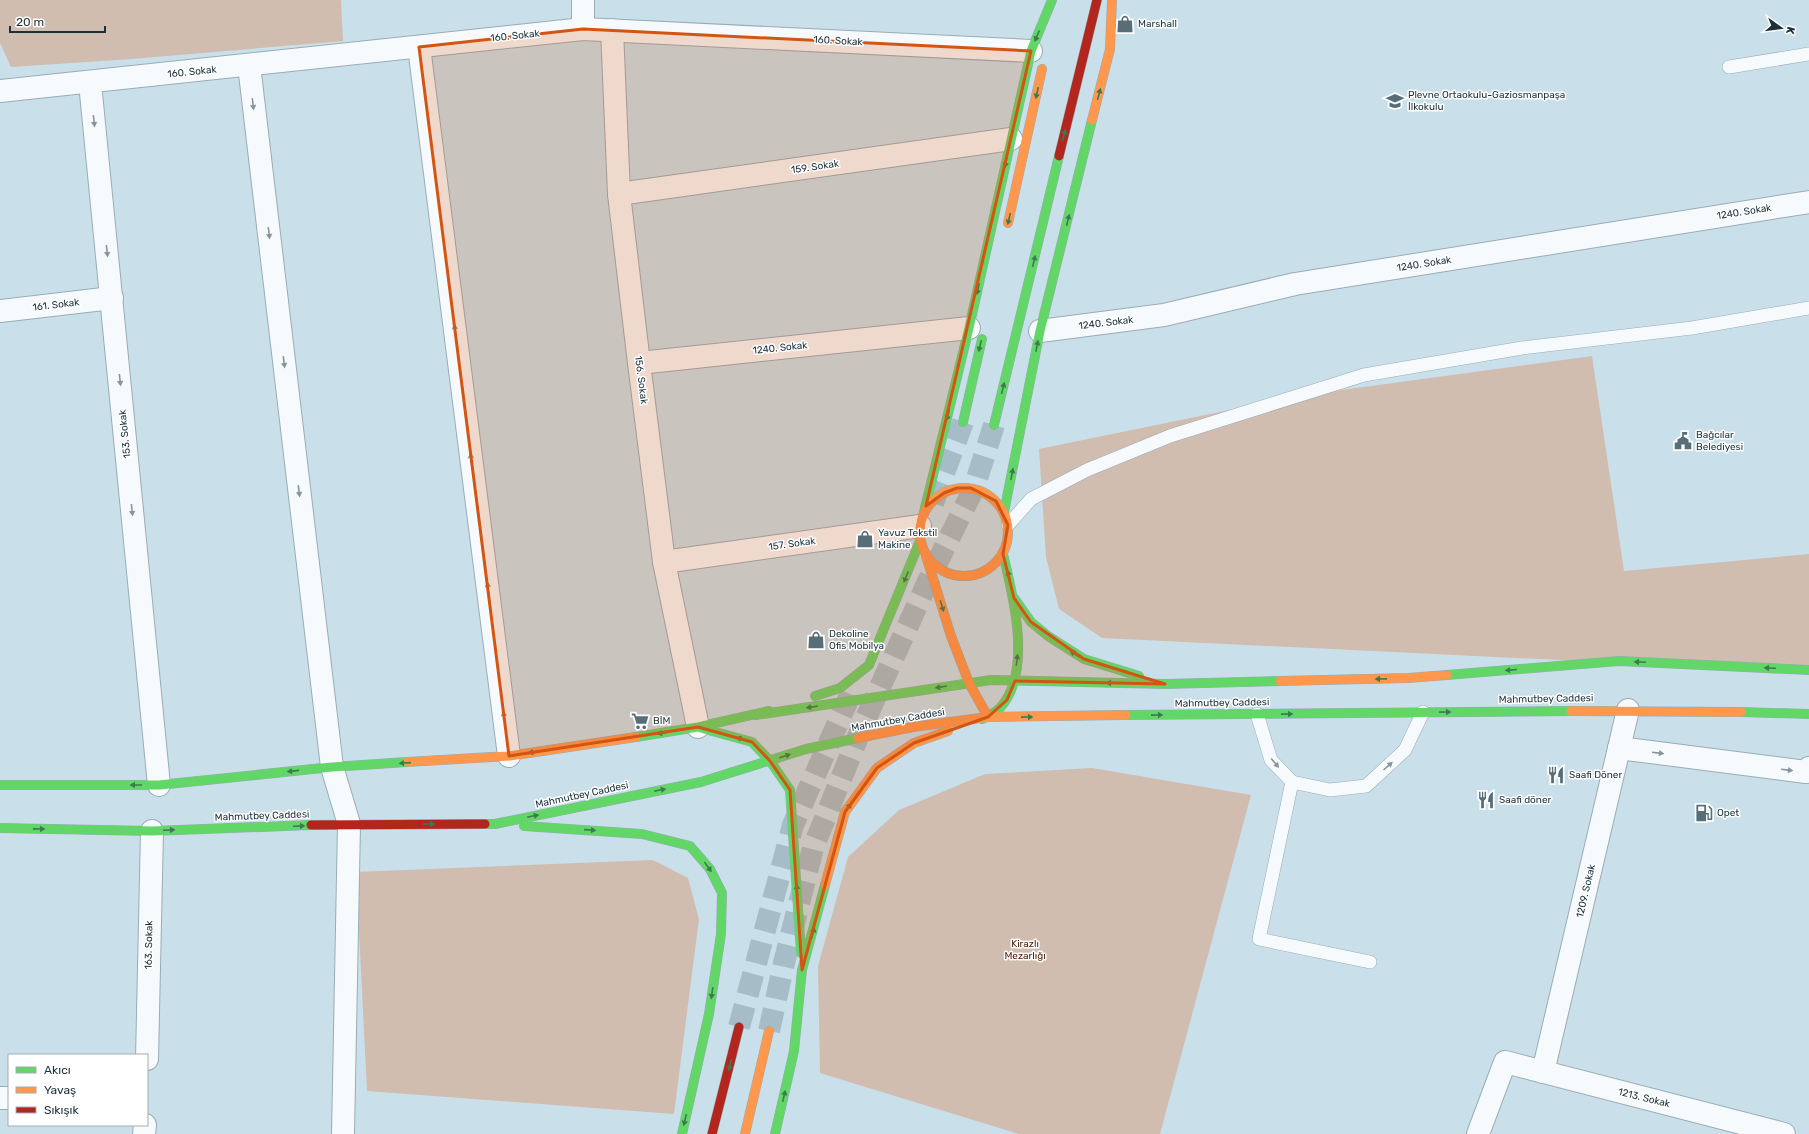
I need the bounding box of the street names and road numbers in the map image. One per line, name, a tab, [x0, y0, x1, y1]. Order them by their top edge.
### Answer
street label: 160. Sokak	[490, 27, 541, 45]
street label: 160. Sokak	[813, 34, 864, 48]
street label: 160. Sokak	[167, 63, 218, 81]
street label: 159. Sokak	[790, 158, 841, 176]
street label: 1240. Sokak	[1716, 202, 1773, 222]
street label: 1240. Sokak	[1396, 254, 1453, 274]
street label: 161. Sokak	[32, 296, 81, 314]
street label: 1240. Sokak	[1078, 314, 1135, 332]
street label: 1240. Sokak	[752, 339, 809, 357]
street label: 156. Sokak	[632, 355, 650, 406]
street label: 153. Sokak	[116, 408, 134, 459]
street label: 157. Sokak	[768, 535, 817, 553]
street label: Mahmutbey Caddesi	[1499, 692, 1593, 706]
street label: Mahmutbey Caddesi	[1175, 696, 1269, 710]
street label: Mahmutbey Caddesi	[850, 706, 946, 734]
street label: Mahmutbey Caddesi	[534, 779, 630, 811]
street label: Mahmutbey Caddesi	[214, 808, 310, 824]
street label: 1209. Sokak	[1574, 862, 1598, 919]
street label: 163. Sokak	[143, 920, 155, 970]
street label: 1213. Sokak	[1617, 1086, 1672, 1110]

